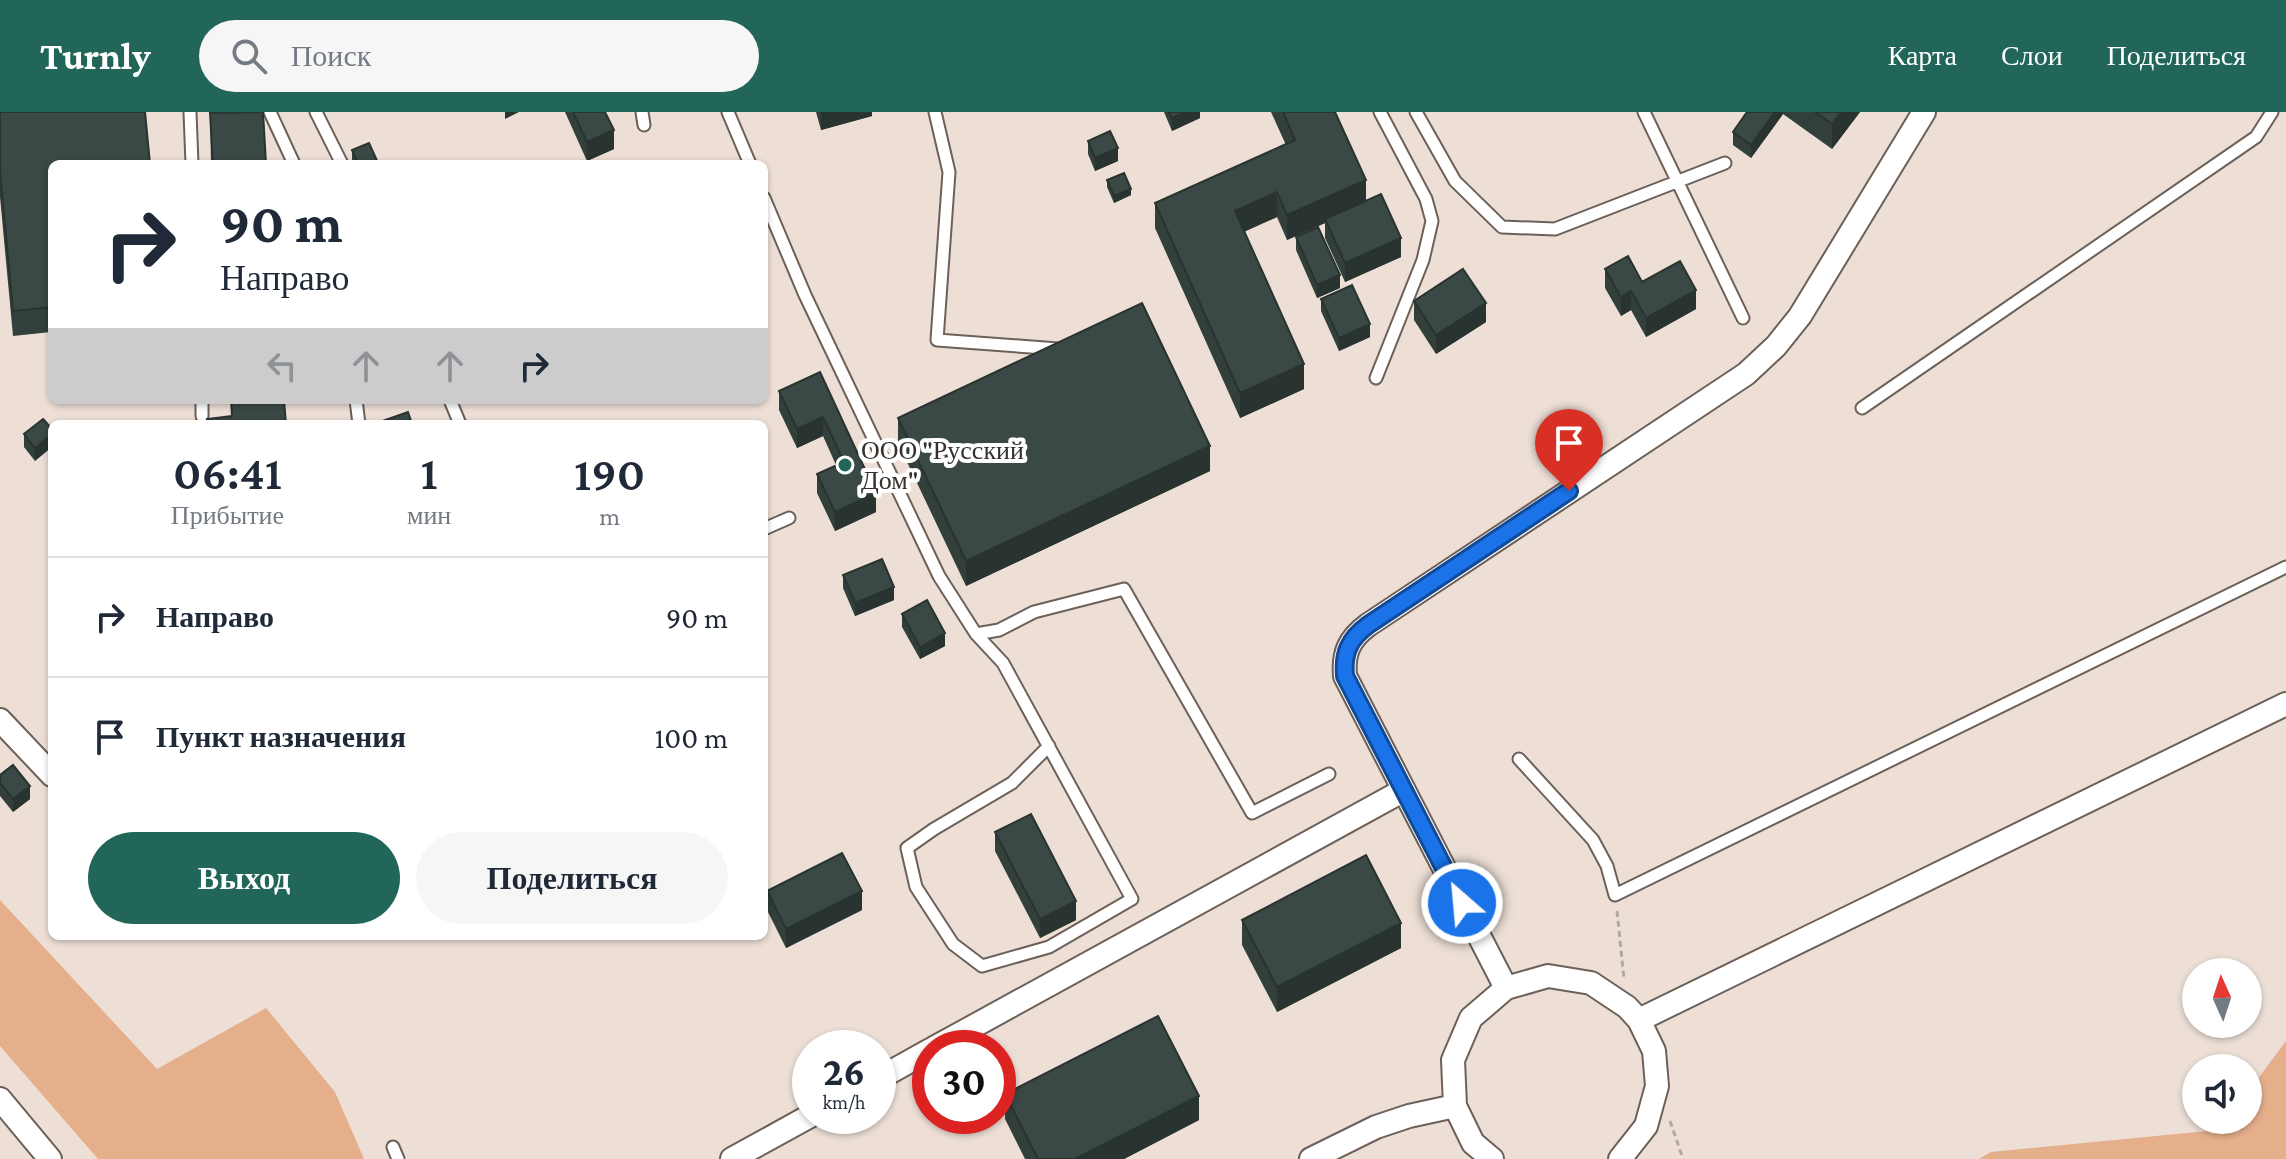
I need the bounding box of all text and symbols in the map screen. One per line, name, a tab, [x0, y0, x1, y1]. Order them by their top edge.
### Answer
search box	[199, 20, 759, 92]
icon: search	[227, 34, 271, 78]
text: Turnly	[40, 35, 151, 77]
text: Поиск	[291, 39, 371, 72]
text: Карта	[1888, 40, 1957, 71]
text: Слои	[2001, 40, 2063, 71]
text: Поделиться	[2107, 40, 2246, 71]
icon: right	[88, 192, 192, 296]
text: 90 m	[220, 192, 343, 254]
text: Направо	[220, 258, 350, 298]
icon: left	[260, 344, 304, 388]
icon: ahead	[344, 344, 388, 388]
icon: ahead	[428, 344, 472, 388]
icon: right	[512, 344, 556, 388]
pin	[1535, 409, 1603, 491]
icon: arrive	[1547, 421, 1591, 465]
place label: ООО "Русский Дом"	[861, 436, 1024, 495]
text: 06:41	[173, 446, 282, 499]
text: 1	[421, 446, 438, 499]
text: 190	[574, 447, 645, 500]
marker: ООО "Русский Дом"	[836, 456, 854, 474]
text: Прибытие	[171, 501, 284, 530]
text: мин	[407, 501, 451, 530]
text: m	[599, 502, 620, 531]
icon: right	[88, 595, 132, 639]
text: Направо	[156, 600, 274, 633]
text: 90 m	[666, 601, 728, 634]
icon: arrive	[88, 715, 132, 759]
text: Пункт назначения	[156, 720, 406, 753]
text: 100 m	[654, 721, 728, 754]
button: Выход	[88, 832, 400, 924]
button: Поделиться	[416, 832, 728, 924]
position arrow	[1420, 861, 1504, 945]
north arrow	[2182, 958, 2262, 1038]
map controls	[2182, 958, 2262, 1134]
speed limit sign: 30	[912, 1030, 1016, 1134]
text: 26	[823, 1049, 865, 1094]
button: sound	[2182, 1054, 2262, 1134]
text: km/h	[822, 1091, 866, 1113]

